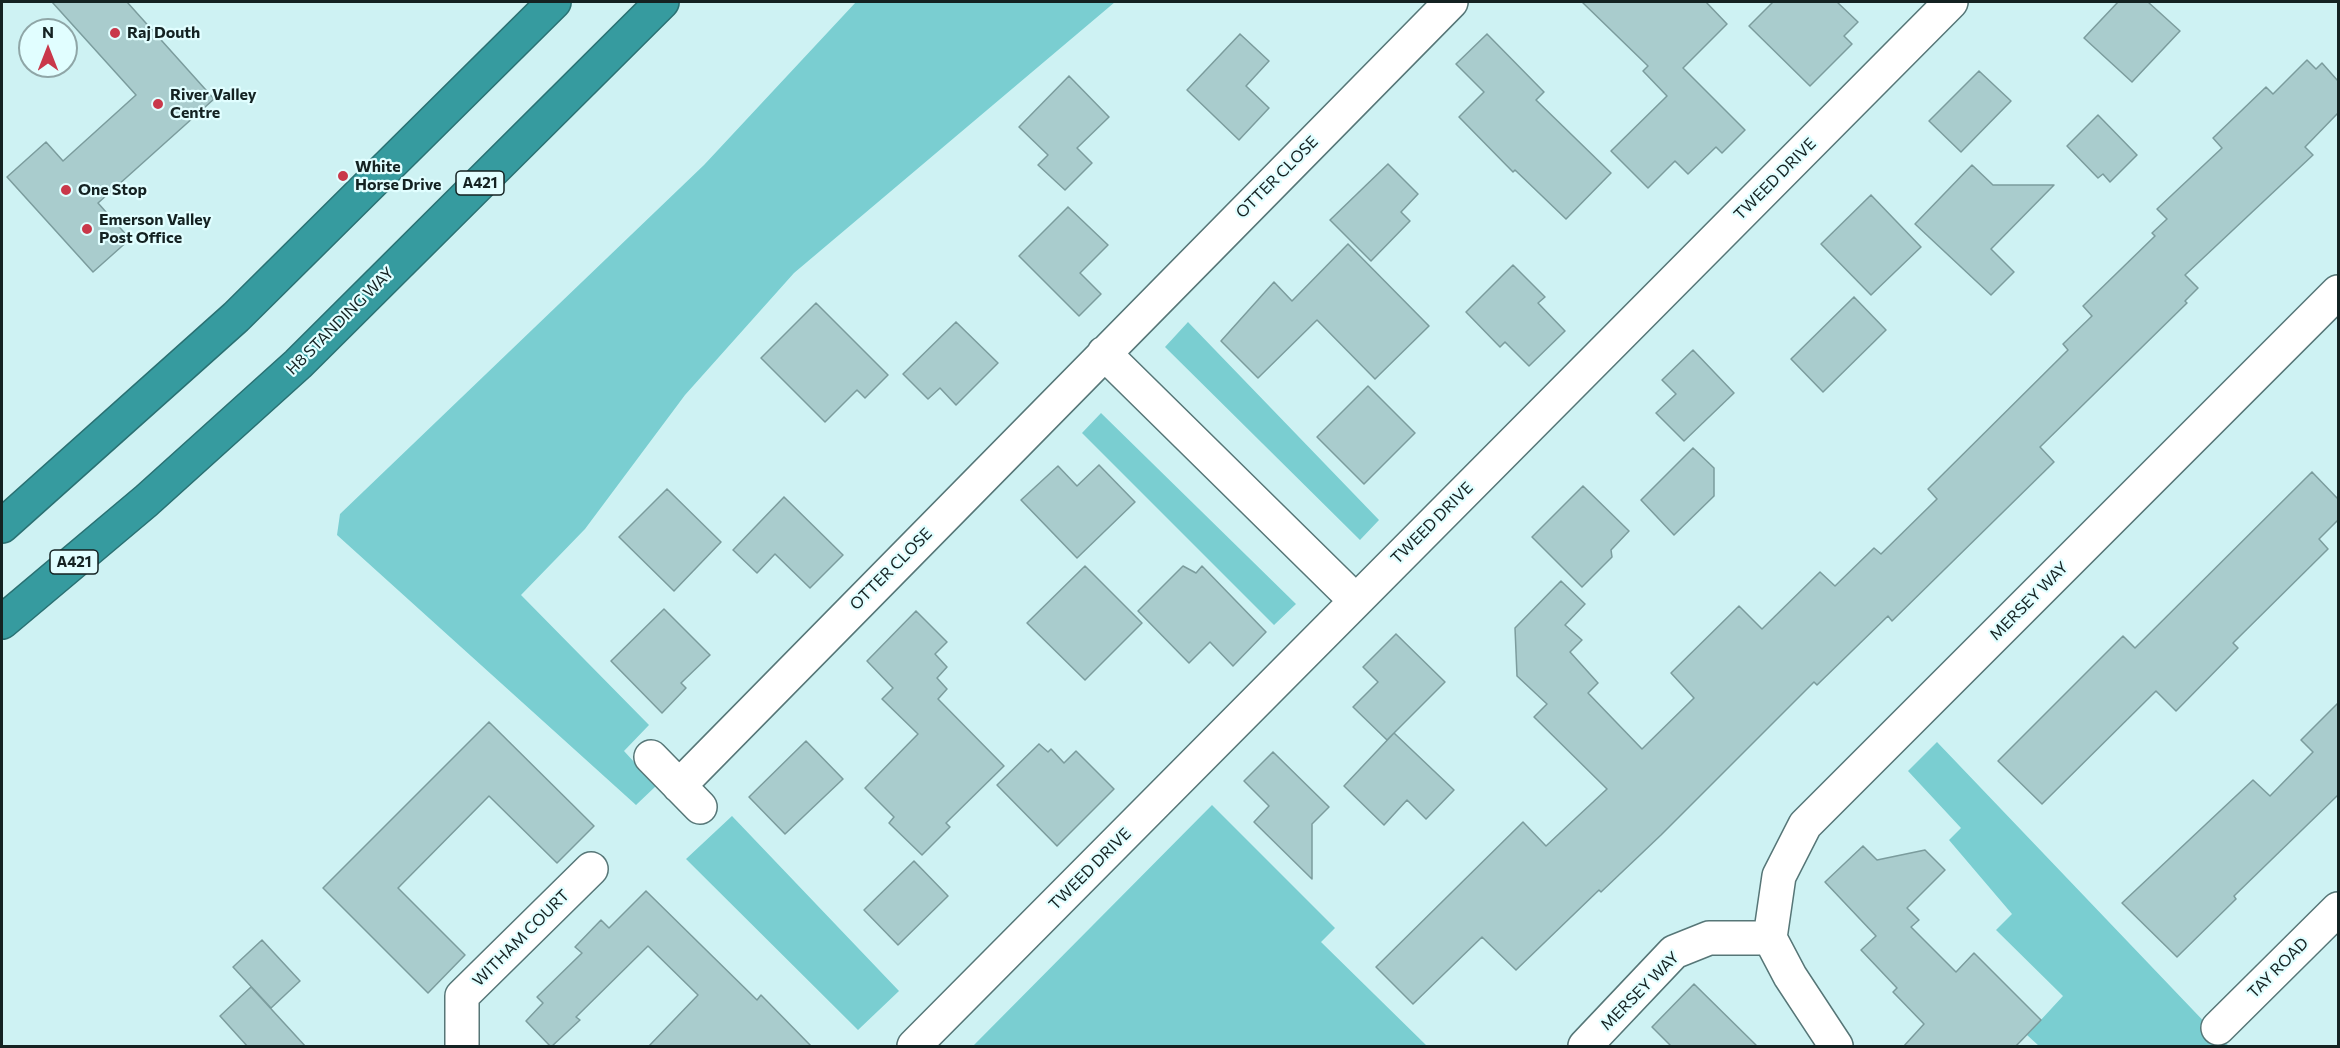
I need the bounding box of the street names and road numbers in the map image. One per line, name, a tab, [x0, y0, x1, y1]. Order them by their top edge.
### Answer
street label: OTTER CLOSE	[1232, 132, 1322, 222]
street label: TWEED DRIVE	[1730, 134, 1820, 224]
road number: A421	[456, 171, 504, 195]
street label: H8 STANDING WAY	[282, 263, 398, 379]
street label: TWEED DRIVE	[1387, 478, 1477, 568]
street label: OTTER CLOSE	[846, 524, 936, 614]
road number: A421	[50, 550, 98, 574]
street label: MERSEY WAY	[1986, 558, 2072, 644]
street label: TWEED DRIVE	[1045, 824, 1135, 914]
street label: WITHAM COURT	[469, 886, 573, 990]
street label: TAY ROAD	[2244, 934, 2312, 1002]
street label: MERSEY WAY	[1597, 948, 1683, 1034]

